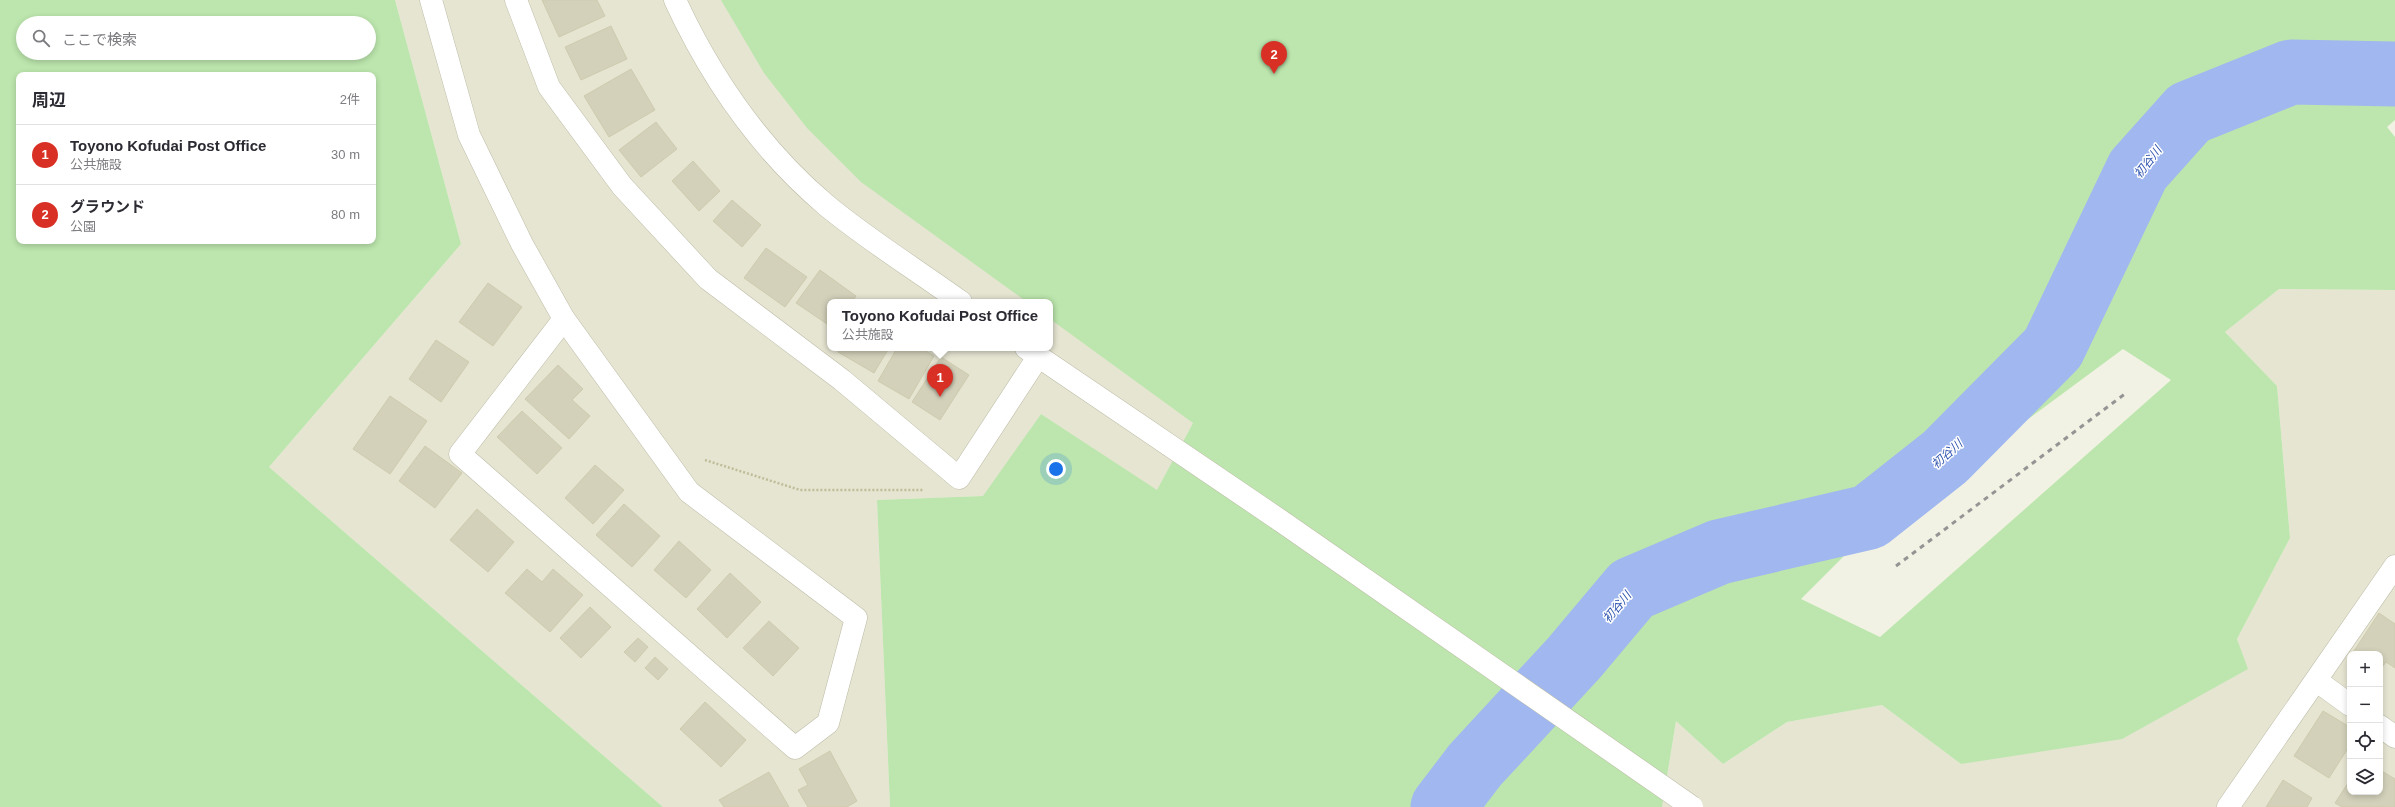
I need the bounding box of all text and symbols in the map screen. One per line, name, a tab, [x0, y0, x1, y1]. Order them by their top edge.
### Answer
search box	[16, 16, 376, 60]
icon: search	[30, 27, 52, 49]
text: ここで検索	[62, 31, 137, 48]
pin: 2	[1261, 41, 1287, 74]
text: 周辺	[32, 91, 66, 110]
text: 2件	[340, 92, 360, 107]
text: Toyono Kofudai Post Office	[70, 137, 266, 154]
water label: 初谷川	[2131, 142, 2166, 180]
text: 1	[41, 147, 49, 162]
text: 30 m	[331, 147, 360, 162]
text: 公共施設	[70, 157, 122, 172]
text: グラウンド	[70, 198, 145, 215]
text: 2	[41, 207, 49, 222]
text: 80 m	[331, 207, 360, 222]
text: 公園	[70, 219, 96, 234]
popup	[827, 299, 1053, 351]
text: Toyono Kofudai Post Office	[842, 307, 1038, 324]
text: 公共施設	[842, 327, 894, 342]
pin: 1	[927, 364, 953, 397]
water label: 初谷川	[1929, 435, 1967, 471]
your location	[1046, 459, 1066, 479]
water label: 初谷川	[1600, 587, 1635, 625]
map controls	[2347, 651, 2383, 795]
button: +	[2347, 651, 2383, 687]
button: −	[2347, 687, 2383, 723]
button: locate	[2347, 723, 2383, 759]
button: layers	[2347, 759, 2383, 795]

